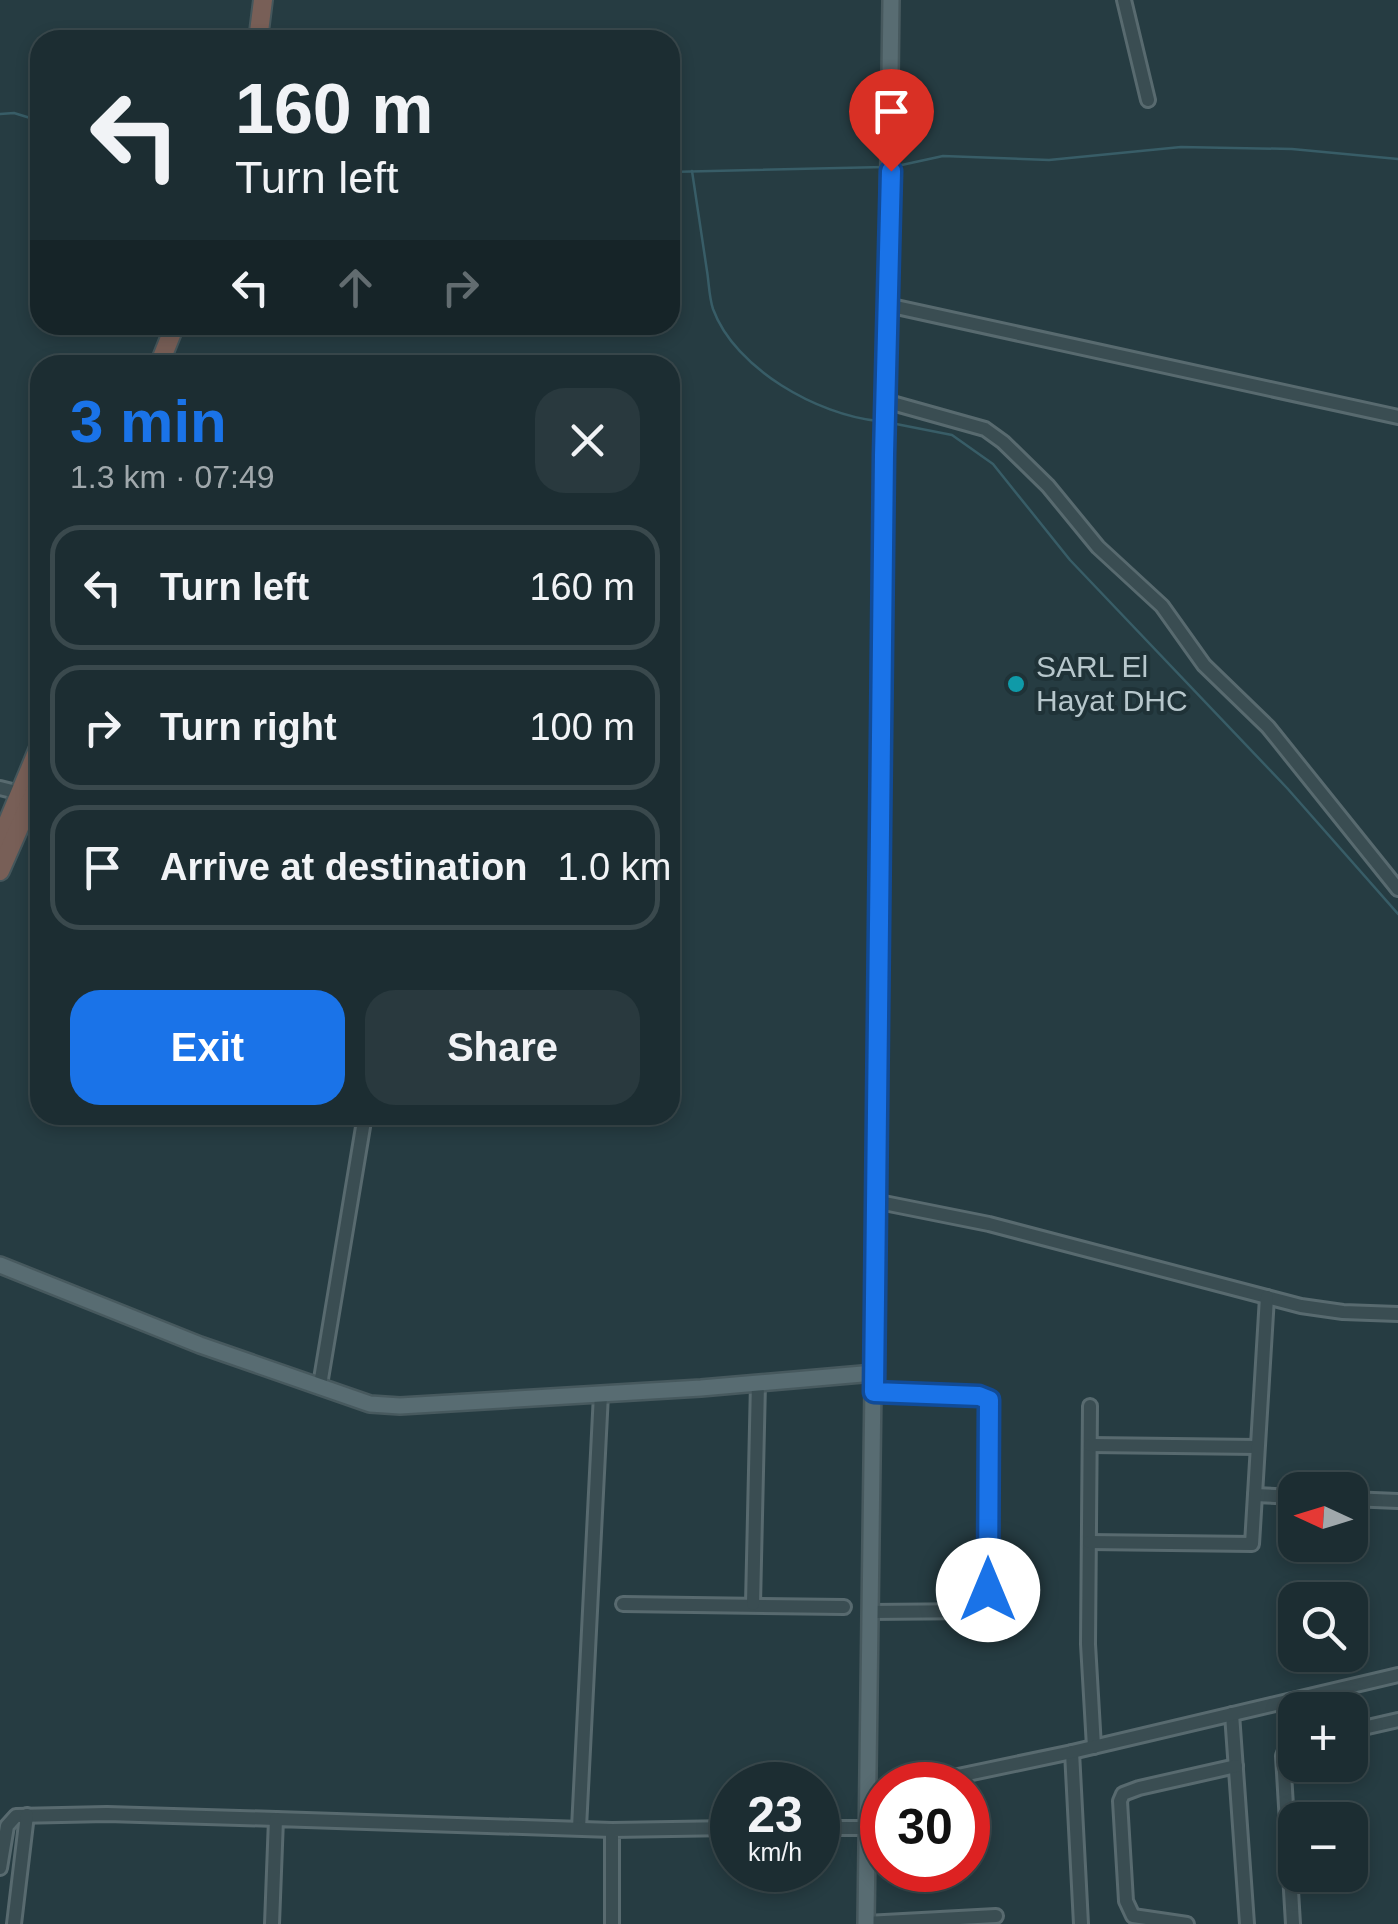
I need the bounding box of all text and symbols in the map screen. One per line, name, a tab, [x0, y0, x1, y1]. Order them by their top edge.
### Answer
pin	[849, 69, 934, 172]
icon: left	[70, 70, 200, 200]
text: 160 m	[235, 70, 433, 148]
icon: arrive	[864, 84, 919, 139]
text: Turn left	[235, 152, 398, 203]
icon: left	[223, 260, 278, 315]
icon: ahead	[328, 260, 383, 315]
icon: right	[433, 260, 488, 315]
text: 3 min	[70, 388, 227, 455]
button: close	[535, 388, 640, 493]
text: 1.3 km · 07:49	[70, 459, 275, 495]
icon: left	[75, 560, 130, 615]
text: Turn left	[160, 566, 309, 608]
text: 160 m	[529, 566, 635, 608]
place label: SARL El Hayat DHC	[1036, 650, 1188, 717]
marker: SARL El Hayat DHC	[1005, 673, 1027, 695]
icon: right	[75, 700, 130, 755]
text: Turn right	[160, 706, 337, 748]
text: 100 m	[529, 706, 635, 748]
icon: arrive	[75, 840, 130, 895]
text: Arrive at destination	[160, 846, 527, 888]
text: 1.0 km	[557, 846, 671, 888]
button: Exit	[70, 990, 345, 1105]
button: Share	[365, 990, 640, 1105]
north arrow	[1278, 1472, 1368, 1562]
map controls	[1278, 1472, 1368, 1892]
position arrow	[936, 1538, 1040, 1642]
button: search	[1278, 1582, 1368, 1672]
button: +	[1278, 1692, 1368, 1782]
speed limit sign: 30	[860, 1762, 990, 1892]
text: 23	[747, 1787, 803, 1843]
button: −	[1278, 1802, 1368, 1892]
text: km/h	[748, 1838, 802, 1866]

